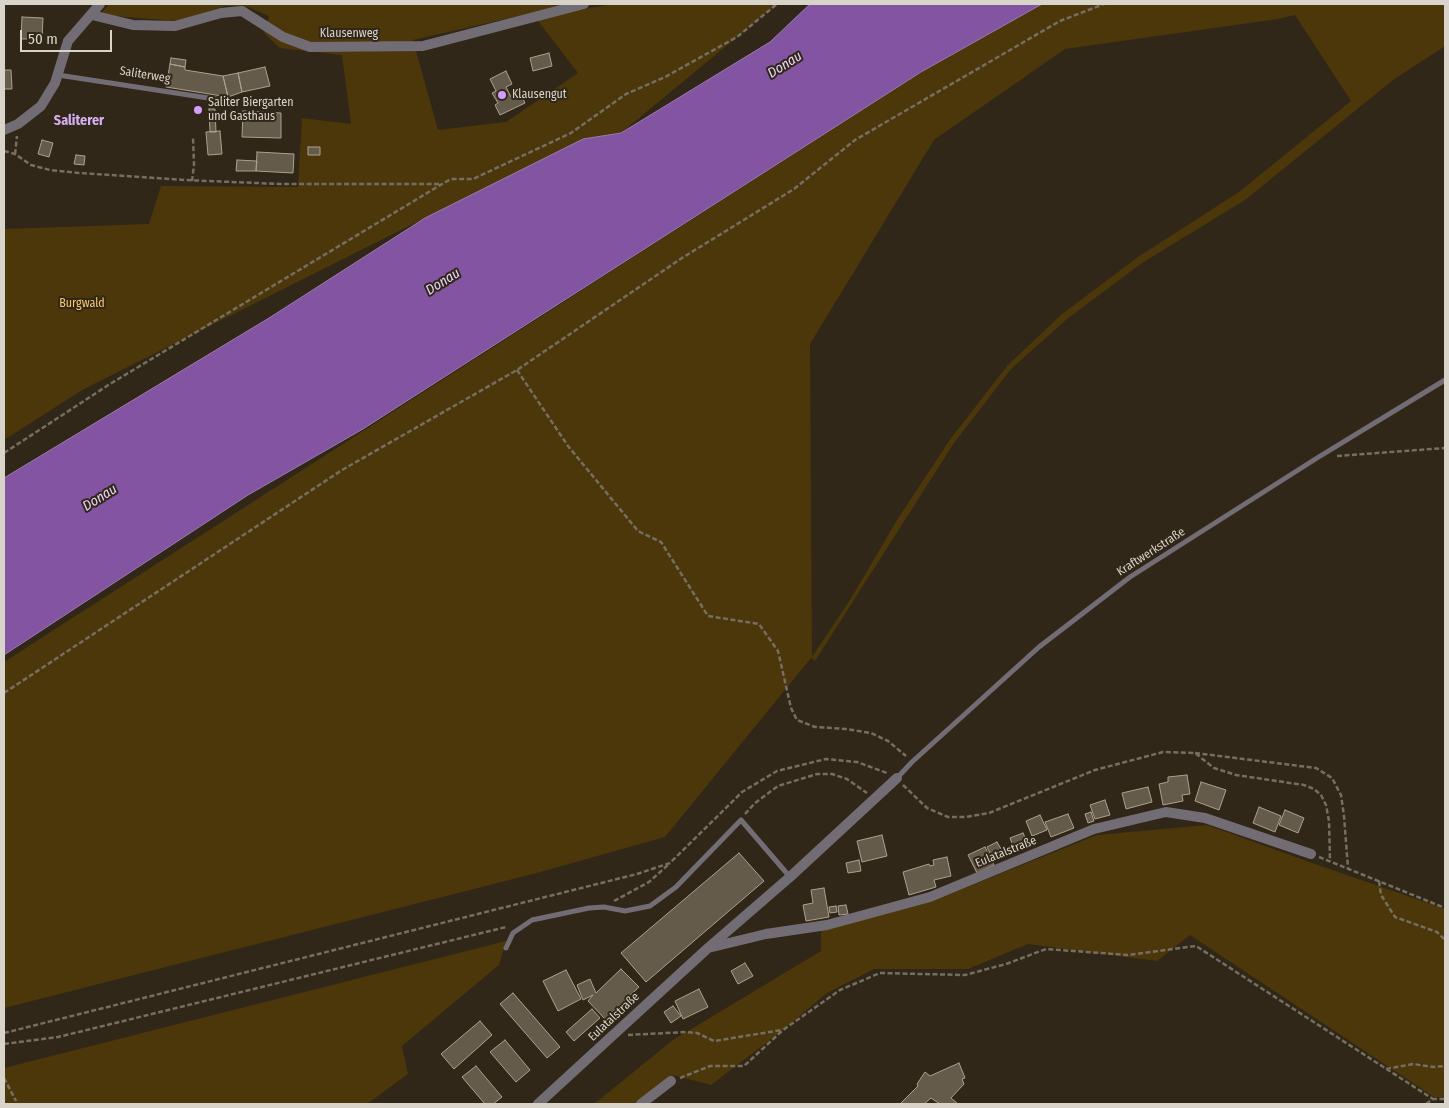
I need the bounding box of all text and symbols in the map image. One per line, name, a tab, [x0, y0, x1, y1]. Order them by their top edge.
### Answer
scale bar	[22, 20, 115, 52]
street label: Klausenweg	[320, 27, 378, 41]
text: 50 m	[28, 30, 58, 48]
water label: Donau	[765, 48, 805, 82]
street label: Saliterweg	[119, 64, 171, 86]
place label: Klausengut	[512, 88, 567, 102]
marker: Klausengut	[496, 89, 508, 101]
place label: Saliter Biergarten und Gasthaus	[208, 96, 294, 124]
marker: Saliter Biergarten und Gasthaus	[192, 104, 204, 116]
district label: Saliterer	[54, 113, 104, 129]
water label: Donau	[423, 265, 463, 299]
park label: Burgwald	[59, 297, 105, 311]
water label: Donau	[80, 481, 120, 515]
street label: Kraftwerkstraße	[1114, 525, 1188, 579]
street label: Eulatalstraße	[973, 833, 1039, 871]
street label: Eulatalstraße	[585, 990, 643, 1044]

